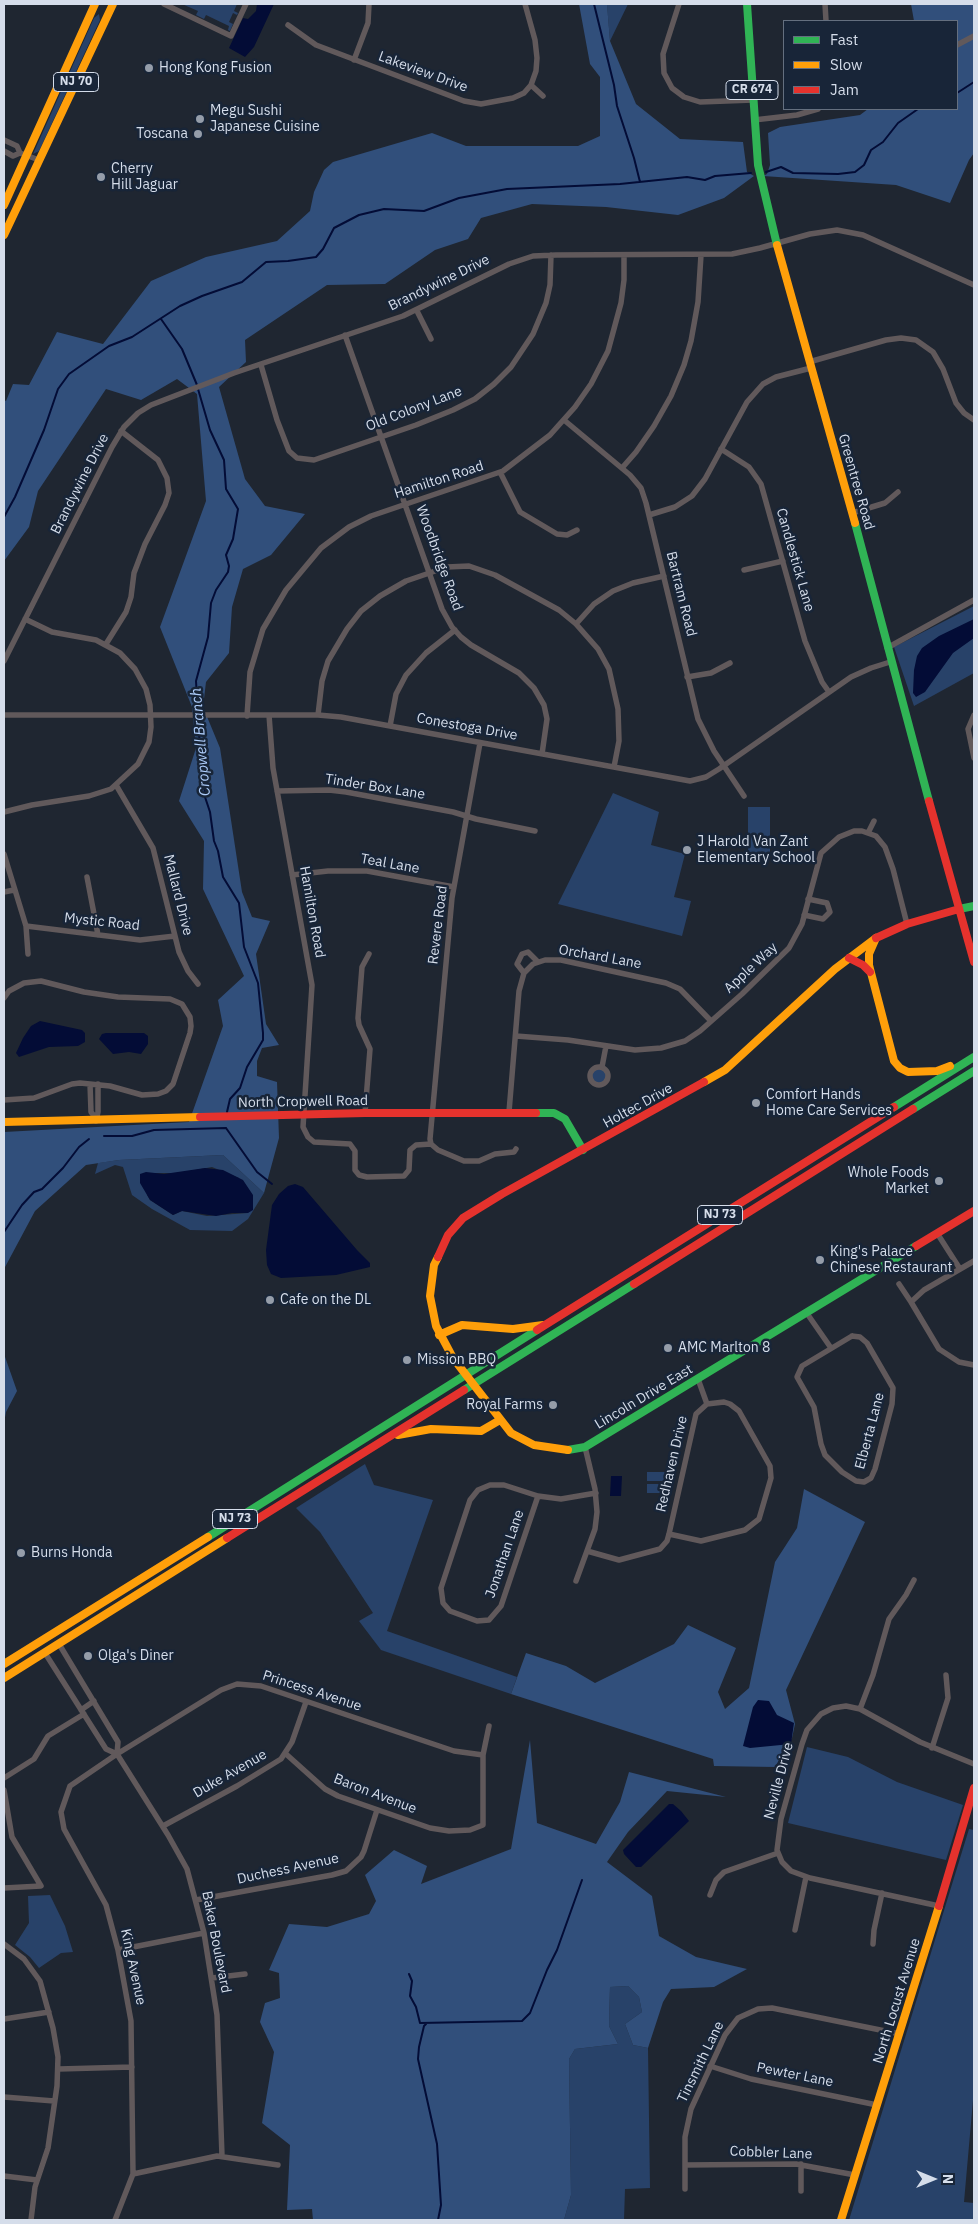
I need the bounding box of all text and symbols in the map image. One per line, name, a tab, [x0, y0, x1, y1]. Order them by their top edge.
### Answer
legend	[783, 20, 958, 110]
text: Fast	[830, 30, 858, 49]
street label: Lakeview Drive	[376, 48, 470, 96]
text: Slow	[830, 55, 863, 74]
place label: Hong Kong Fusion	[159, 60, 272, 76]
marker: Hong Kong Fusion	[143, 62, 155, 74]
road number: NJ 70	[54, 72, 98, 91]
road number: CR 674	[726, 80, 778, 100]
text: Jam	[830, 80, 859, 99]
place label: Megu Sushi Japanese Cuisine	[210, 103, 320, 136]
marker: Megu Sushi Japanese Cuisine	[194, 113, 206, 125]
place label: Toscana	[136, 126, 188, 142]
marker: Toscana	[192, 128, 204, 140]
place label: Cherry Hill Jaguar	[111, 161, 178, 193]
marker: Cherry Hill Jaguar	[95, 171, 107, 183]
street label: Brandywine Drive	[386, 251, 492, 315]
street label: Old Colony Lane	[364, 383, 464, 435]
street label: Brandywine Drive	[47, 431, 113, 537]
street label: Greentree Road	[834, 432, 878, 532]
street label: Hamilton Road	[392, 458, 486, 502]
street label: Woodbridge Road	[412, 503, 466, 613]
street label: Candlestick Lane	[772, 506, 818, 614]
street label: Bartram Road	[662, 550, 700, 638]
water label: Cropwell Branch	[187, 687, 215, 797]
street label: Conestoga Drive	[415, 710, 519, 744]
street label: Tinder Box Lane	[324, 771, 426, 803]
place label: J Harold Van Zant Elementary School	[697, 834, 815, 866]
marker: J Harold Van Zant Elementary School	[681, 844, 693, 856]
street label: Teal Lane	[359, 851, 421, 877]
street label: Mallard Drive	[160, 853, 196, 937]
street label: Hamilton Road	[296, 865, 328, 959]
street label: Revere Road	[425, 885, 451, 965]
street label: Mystic Road	[63, 910, 141, 934]
street label: Apple Way	[721, 939, 781, 997]
street label: Orchard Lane	[557, 941, 643, 973]
street label: Holtec Drive	[600, 1080, 676, 1132]
place label: Comfort Hands Home Care Services	[766, 1087, 892, 1120]
street label: North Cropwell Road	[238, 1092, 368, 1112]
marker: Comfort Hands Home Care Services	[750, 1097, 762, 1109]
place label: Whole Foods Market	[848, 1165, 929, 1198]
marker: Whole Foods Market	[933, 1175, 945, 1187]
road number: NJ 73	[698, 1206, 742, 1224]
place label: King's Palace Chinese Restaurant	[830, 1244, 953, 1276]
marker: King's Palace Chinese Restaurant	[814, 1254, 826, 1266]
place label: Cafe on the DL	[280, 1292, 371, 1308]
marker: Cafe on the DL	[264, 1294, 276, 1306]
place label: AMC Marlton 8	[678, 1340, 770, 1356]
marker: AMC Marlton 8	[662, 1342, 674, 1354]
place label: Mission BBQ	[417, 1352, 496, 1368]
marker: Mission BBQ	[401, 1354, 413, 1366]
street label: Lincoln Drive East	[592, 1361, 696, 1433]
street label: Elberta Lane	[852, 1391, 888, 1471]
place label: Royal Farms	[466, 1397, 543, 1413]
marker: Royal Farms	[547, 1399, 559, 1411]
street label: Redhaven Drive	[653, 1414, 691, 1514]
street label: Jonathan Lane	[482, 1508, 528, 1600]
road number: NJ 73	[212, 1510, 258, 1528]
place label: Burns Honda	[31, 1545, 113, 1561]
marker: Burns Honda	[15, 1547, 27, 1559]
place label: Olga's Diner	[98, 1648, 174, 1664]
marker: Olga's Diner	[82, 1650, 94, 1662]
street label: Princess Avenue	[260, 1667, 364, 1715]
street label: Neville Drive	[761, 1741, 797, 1821]
street label: Duke Avenue	[190, 1746, 270, 1802]
street label: Baron Avenue	[331, 1770, 419, 1818]
street label: Duchess Avenue	[236, 1850, 340, 1888]
street label: Baker Boulevard	[198, 1890, 234, 1994]
street label: King Avenue	[117, 1927, 149, 2007]
street label: North Locust Avenue	[870, 1936, 924, 2066]
street label: Tinsmith Lane	[674, 2019, 728, 2105]
street label: Pewter Lane	[755, 2059, 835, 2091]
street label: Cobbler Lane	[729, 2143, 813, 2163]
north arrow	[908, 2154, 958, 2204]
text: N	[939, 2174, 957, 2184]

